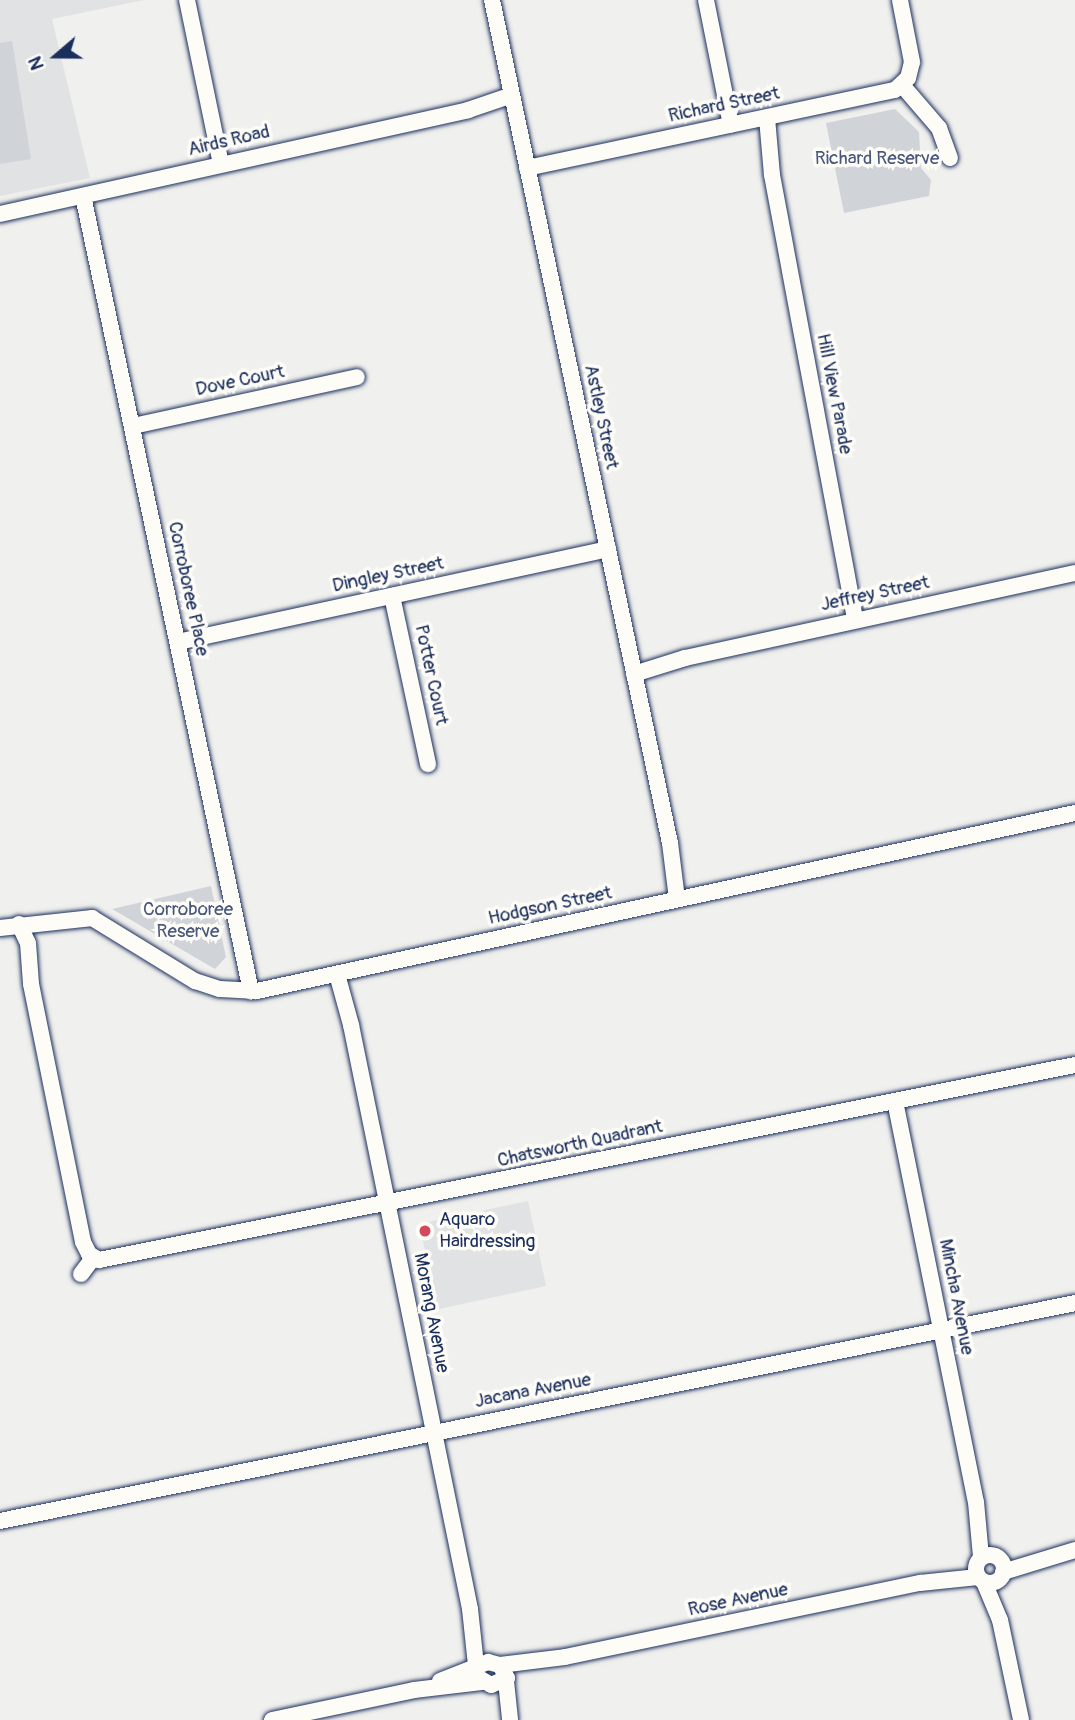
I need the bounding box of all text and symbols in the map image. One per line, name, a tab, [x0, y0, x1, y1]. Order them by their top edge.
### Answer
north arrow	[21, 21, 91, 91]
text: N	[23, 53, 50, 73]
street label: Richard Street	[666, 82, 782, 128]
street label: Airds Road	[186, 121, 272, 161]
park label: Richard Reserve	[815, 148, 939, 170]
street label: Hill View Parade	[811, 332, 857, 456]
street label: Dove Court	[194, 360, 286, 402]
street label: Astley Street	[579, 363, 623, 471]
street label: Corroboree Place	[163, 520, 213, 658]
street label: Dingley Street	[330, 552, 446, 598]
street label: Jeffrey Street	[819, 571, 931, 617]
street label: Potter Court	[409, 623, 453, 727]
street label: Hodgson Street	[486, 882, 614, 930]
park label: Corroboree Reserve	[143, 899, 233, 943]
street label: Chatsworth Quadrant	[495, 1115, 665, 1173]
place label: Aquaro Hairdressing	[439, 1209, 535, 1253]
marker: Aquaro Hairdressing	[417, 1223, 433, 1239]
street label: Mincha Avenue	[934, 1237, 978, 1357]
street label: Morang Avenue	[408, 1251, 454, 1375]
street label: Jacana Avenue	[473, 1369, 593, 1413]
street label: Rose Avenue	[686, 1578, 790, 1622]

